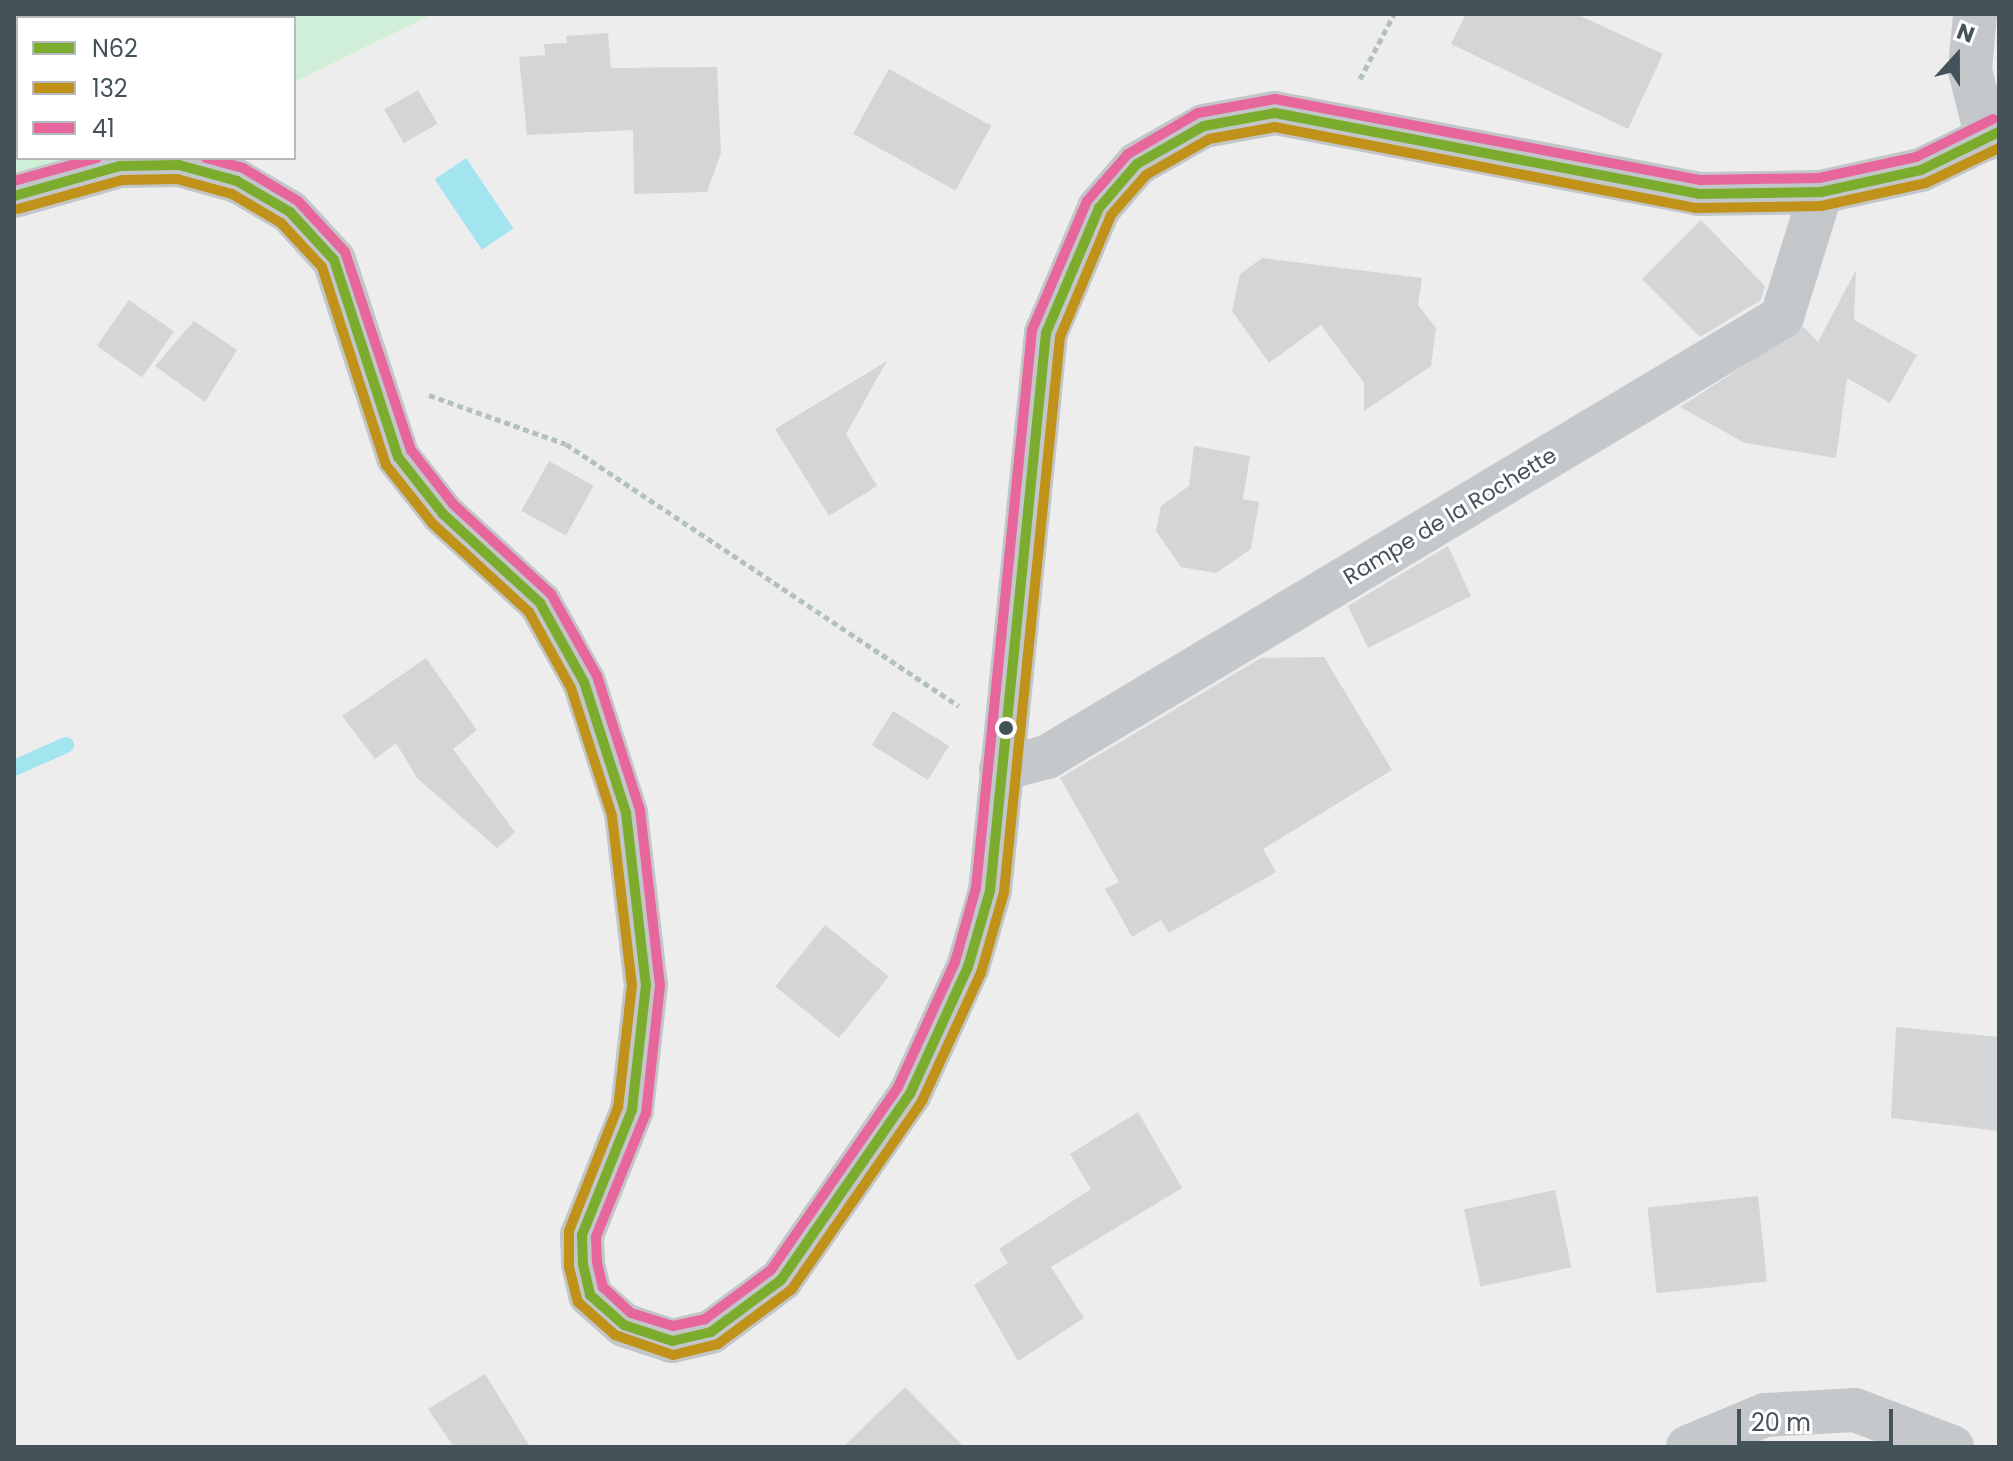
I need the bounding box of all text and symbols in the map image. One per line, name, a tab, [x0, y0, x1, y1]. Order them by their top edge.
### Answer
legend	[16, 16, 296, 160]
north arrow	[1917, 16, 1997, 96]
text: N	[1952, 16, 1979, 51]
text: N62	[92, 32, 138, 65]
text: 132	[92, 72, 128, 105]
text: 41	[92, 112, 115, 145]
street label: Rampe de la Rochette	[1339, 442, 1561, 590]
unlabelled marker	[998, 720, 1014, 736]
scale bar	[1741, 1393, 1897, 1443]
text: 20 m	[1751, 1406, 1811, 1439]

